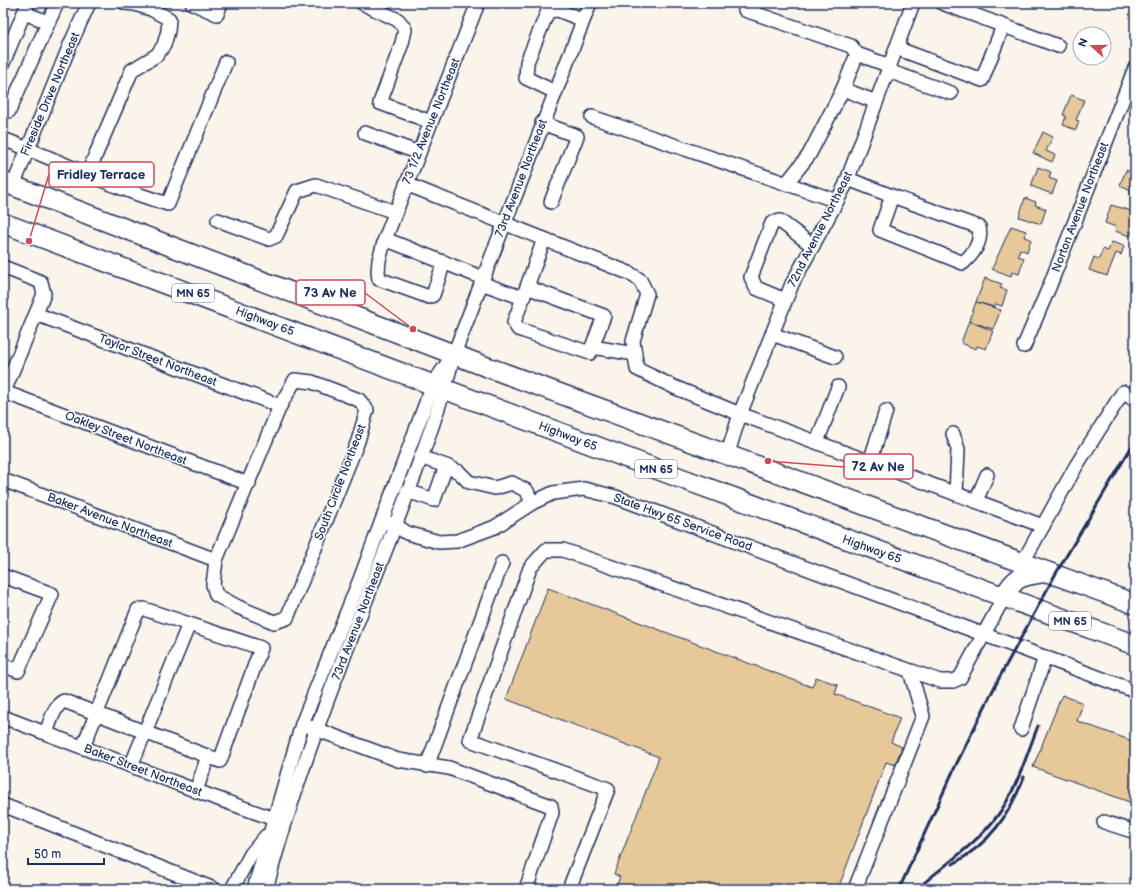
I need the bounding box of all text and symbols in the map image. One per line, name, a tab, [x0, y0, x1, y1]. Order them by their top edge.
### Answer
north arrow	[1072, 26, 1112, 66]
street label: Fireside Drive Northeast	[18, 30, 83, 158]
text: N	[1076, 36, 1091, 49]
street label: 73 1/2 Avenue Northeast	[399, 56, 464, 186]
street label: 73rd Avenue Northeast	[492, 117, 551, 239]
street label: Norton Avenue Northeast	[1049, 140, 1112, 274]
callout: Fridley Terrace	[49, 162, 154, 187]
text: Fridley Terrace	[57, 167, 146, 183]
street label: 72nd Avenue Northeast	[785, 169, 856, 289]
callout: 73 Av Ne	[296, 280, 365, 305]
road number: MN 65	[172, 284, 214, 302]
text: 73 Av Ne	[304, 285, 357, 301]
street label: Highway 65	[233, 303, 297, 340]
street label: Taylor Street Northeast	[97, 331, 219, 390]
street label: Oakley Street Northeast	[63, 408, 189, 469]
street label: Highway 65	[536, 418, 600, 455]
street label: South Circle Northeast	[311, 422, 370, 542]
callout: 72 Av Ne	[844, 454, 913, 479]
text: 72 Av Ne	[852, 459, 905, 475]
road number: MN 65	[635, 460, 677, 478]
street label: Baker Avenue Northeast	[45, 490, 175, 551]
street label: State Hwy 65 Service Road	[611, 490, 754, 555]
street label: Highway 65	[840, 532, 904, 567]
street label: 73rd Avenue Northeast	[329, 560, 388, 682]
road number: MN 65	[1049, 612, 1091, 630]
street label: Baker Street Northeast	[82, 741, 204, 800]
scale bar	[28, 840, 104, 866]
text: 50 m	[34, 847, 61, 862]

